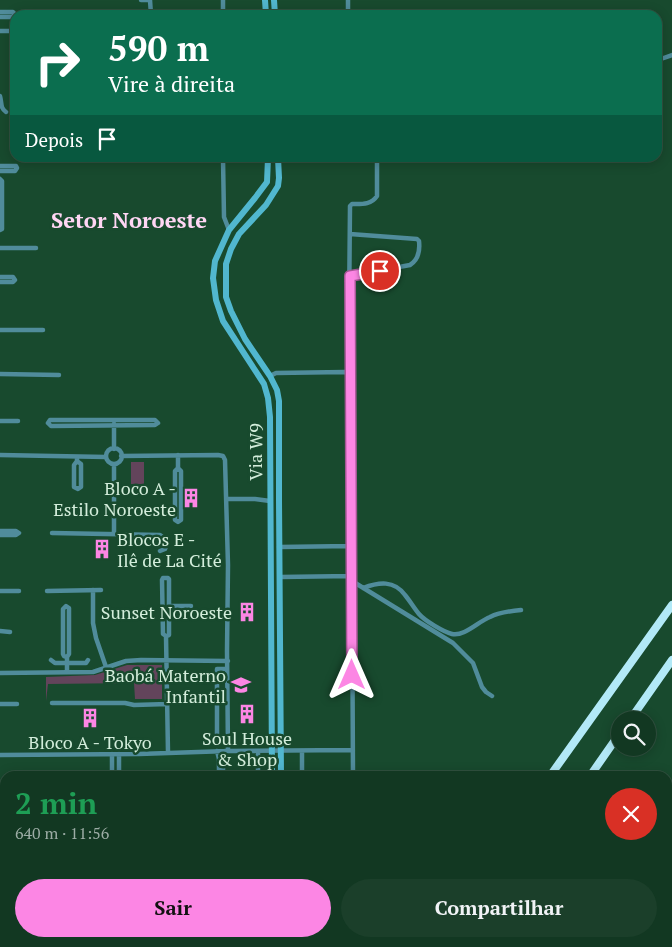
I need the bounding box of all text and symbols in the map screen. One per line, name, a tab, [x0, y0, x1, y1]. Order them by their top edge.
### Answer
text: 590 m	[108, 25, 209, 71]
icon: right	[25, 30, 90, 95]
text: Vire à direita	[108, 69, 235, 98]
icon: arrive	[93, 125, 121, 153]
text: Depois	[25, 127, 83, 152]
district label: Setor Noroeste	[51, 205, 207, 234]
pin	[359, 250, 401, 292]
icon: arrive	[366, 257, 394, 285]
street label: Via W9	[243, 423, 267, 481]
place label: Bloco A - Estilo Noroeste	[53, 476, 176, 521]
building icon: Bloco A - Estilo Noroeste	[180, 487, 202, 509]
place label: Blocos E - Ilê de La Cité	[117, 527, 222, 572]
building icon: Blocos E - Ilê de La Cité	[91, 538, 113, 560]
place label: Sunset Noroeste	[101, 600, 232, 624]
building icon: Sunset Noroeste	[236, 601, 258, 623]
position arrow	[325, 648, 377, 700]
place label: Baobá Materno Infantil	[105, 663, 226, 708]
school or university icon: Baobá Materno Infantil	[230, 674, 252, 696]
building icon: Soul House & Shop	[236, 703, 258, 725]
building icon: Bloco A - Tokyo	[79, 707, 101, 729]
map controls	[611, 711, 656, 756]
button: search	[611, 711, 656, 756]
place label: Soul House & Shop	[202, 726, 292, 771]
place label: Bloco A - Tokyo	[28, 730, 152, 754]
text: 2 min	[15, 783, 97, 823]
button: close	[605, 788, 657, 840]
text: 640 m · 11:56	[15, 822, 109, 844]
button: Sair	[15, 879, 331, 937]
button: Compartilhar	[341, 879, 657, 937]

